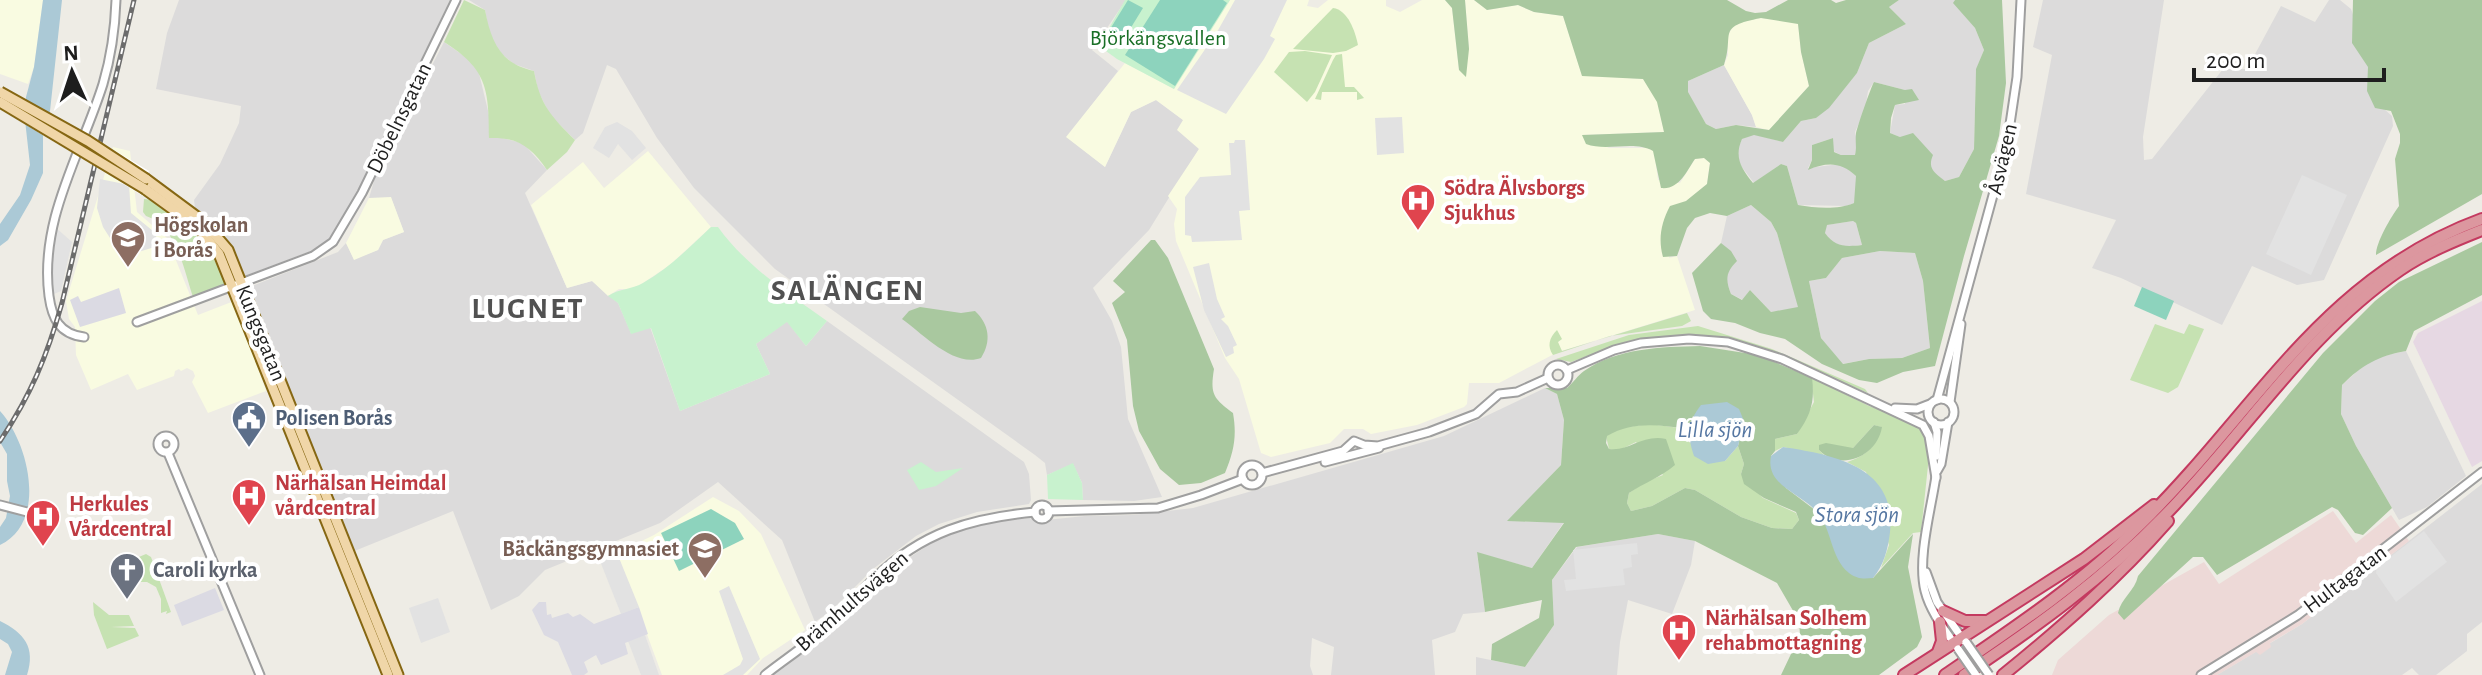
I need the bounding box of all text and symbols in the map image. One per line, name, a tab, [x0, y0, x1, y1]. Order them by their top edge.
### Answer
park label: Björkängsvallen	[1090, 27, 1226, 49]
north arrow	[32, 32, 112, 112]
scale bar	[2194, 32, 2384, 82]
text: N	[63, 42, 79, 64]
text: 200 m	[2206, 49, 2265, 73]
street label: Döbelnsgatan	[363, 59, 435, 177]
street label: Åsvägen	[1982, 121, 2021, 197]
place label: Södra Älvsborgs Sjukhus	[1444, 175, 1585, 225]
hospital icon: Södra Älvsborgs Sjukhus	[1399, 182, 1437, 232]
place label: Högskolan i Borås	[154, 214, 248, 261]
school or university icon: Högskolan i Borås	[109, 219, 147, 269]
district label: SALÄNGEN	[771, 274, 925, 306]
street label: Kungsgatan	[232, 282, 290, 384]
district label: LUGNET	[471, 294, 585, 324]
public building icon: Polisen Borås	[230, 399, 268, 449]
place label: Polisen Borås	[275, 407, 392, 429]
water label: Lilla sjön	[1678, 418, 1753, 442]
place label: Närhälsan Heimdal vårdcentral	[275, 472, 447, 519]
hospital icon: Närhälsan Heimdal vårdcentral	[230, 477, 268, 527]
place label: Herkules Vårdcentral	[69, 493, 172, 540]
hospital icon: Herkules Vårdcentral	[24, 498, 62, 548]
water label: Stora sjön	[1815, 503, 1899, 527]
school or university icon: Bäckängsgymnasiet	[686, 530, 724, 580]
place label: Bäckängsgymnasiet	[502, 538, 680, 561]
street label: Hultagatan	[2299, 541, 2391, 617]
street label: Brämhultsvägen	[792, 547, 912, 655]
church icon: Caroli kyrka	[108, 551, 146, 601]
place label: Caroli kyrka	[153, 559, 258, 582]
place label: Närhälsan Solhem rehabmottagning	[1705, 607, 1867, 654]
hospital icon: Närhälsan Solhem rehabmottagning	[1660, 612, 1698, 662]

